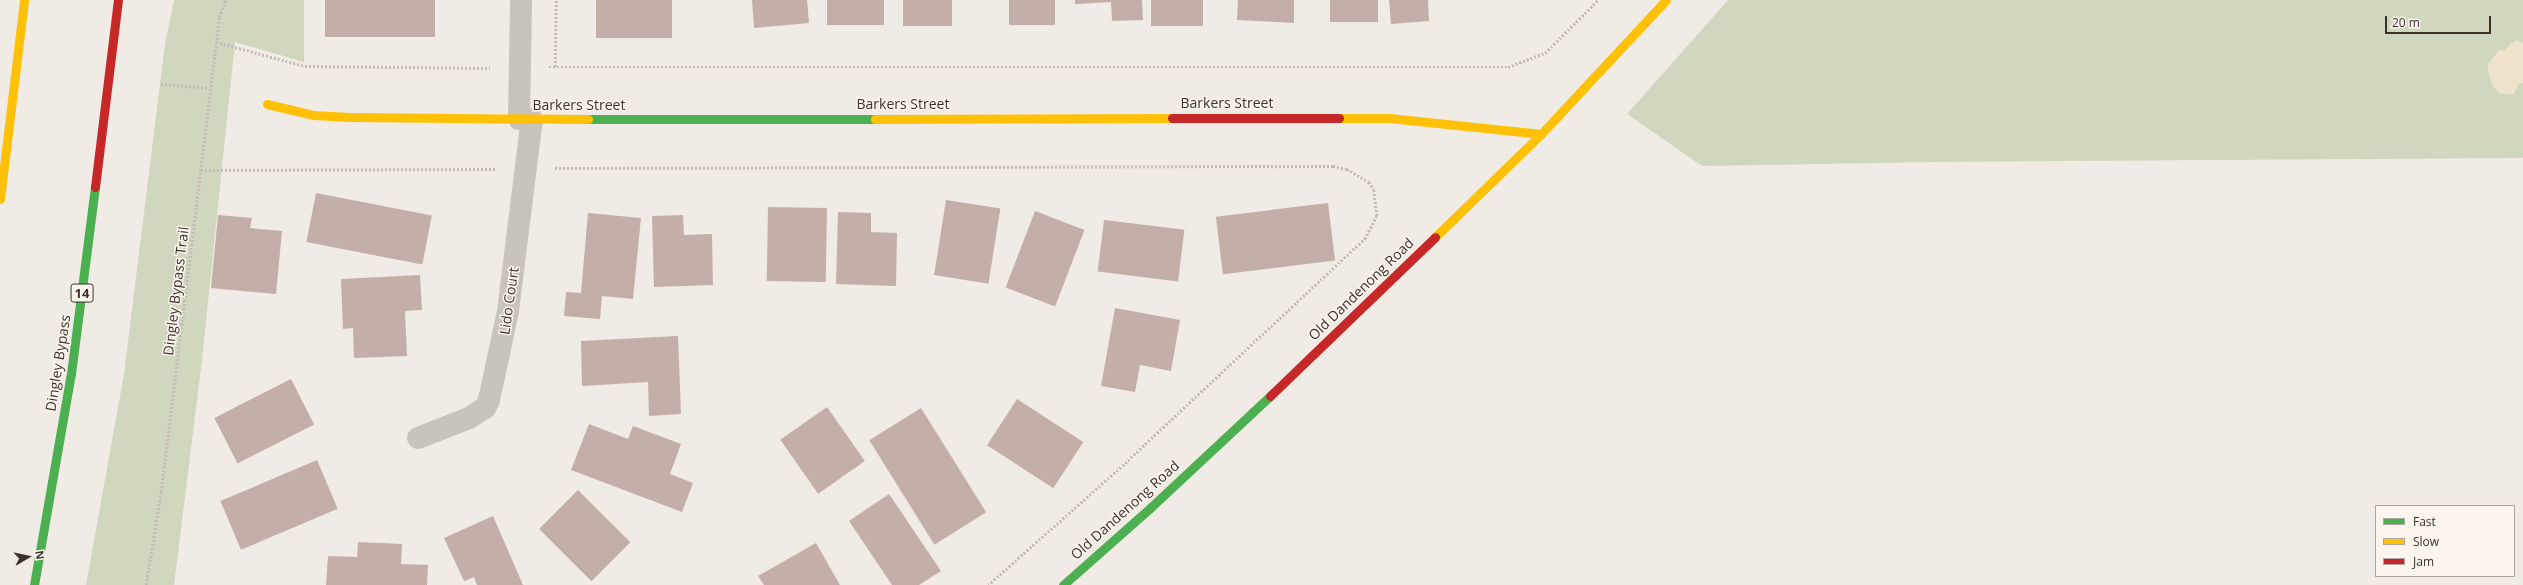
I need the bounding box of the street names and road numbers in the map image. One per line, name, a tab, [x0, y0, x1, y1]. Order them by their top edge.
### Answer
street label: Barkers Street	[1181, 95, 1273, 111]
street label: Barkers Street	[857, 96, 949, 112]
street label: Barkers Street	[533, 97, 625, 113]
street label: Dingley Bypass Trail	[160, 226, 192, 356]
street label: Old Dandenong Road	[1305, 234, 1417, 344]
street label: Lido Court	[496, 266, 522, 336]
road number: 14	[70, 282, 94, 304]
street label: Dingley Bypass	[42, 313, 74, 413]
street label: Old Dandenong Road	[1067, 457, 1183, 563]

